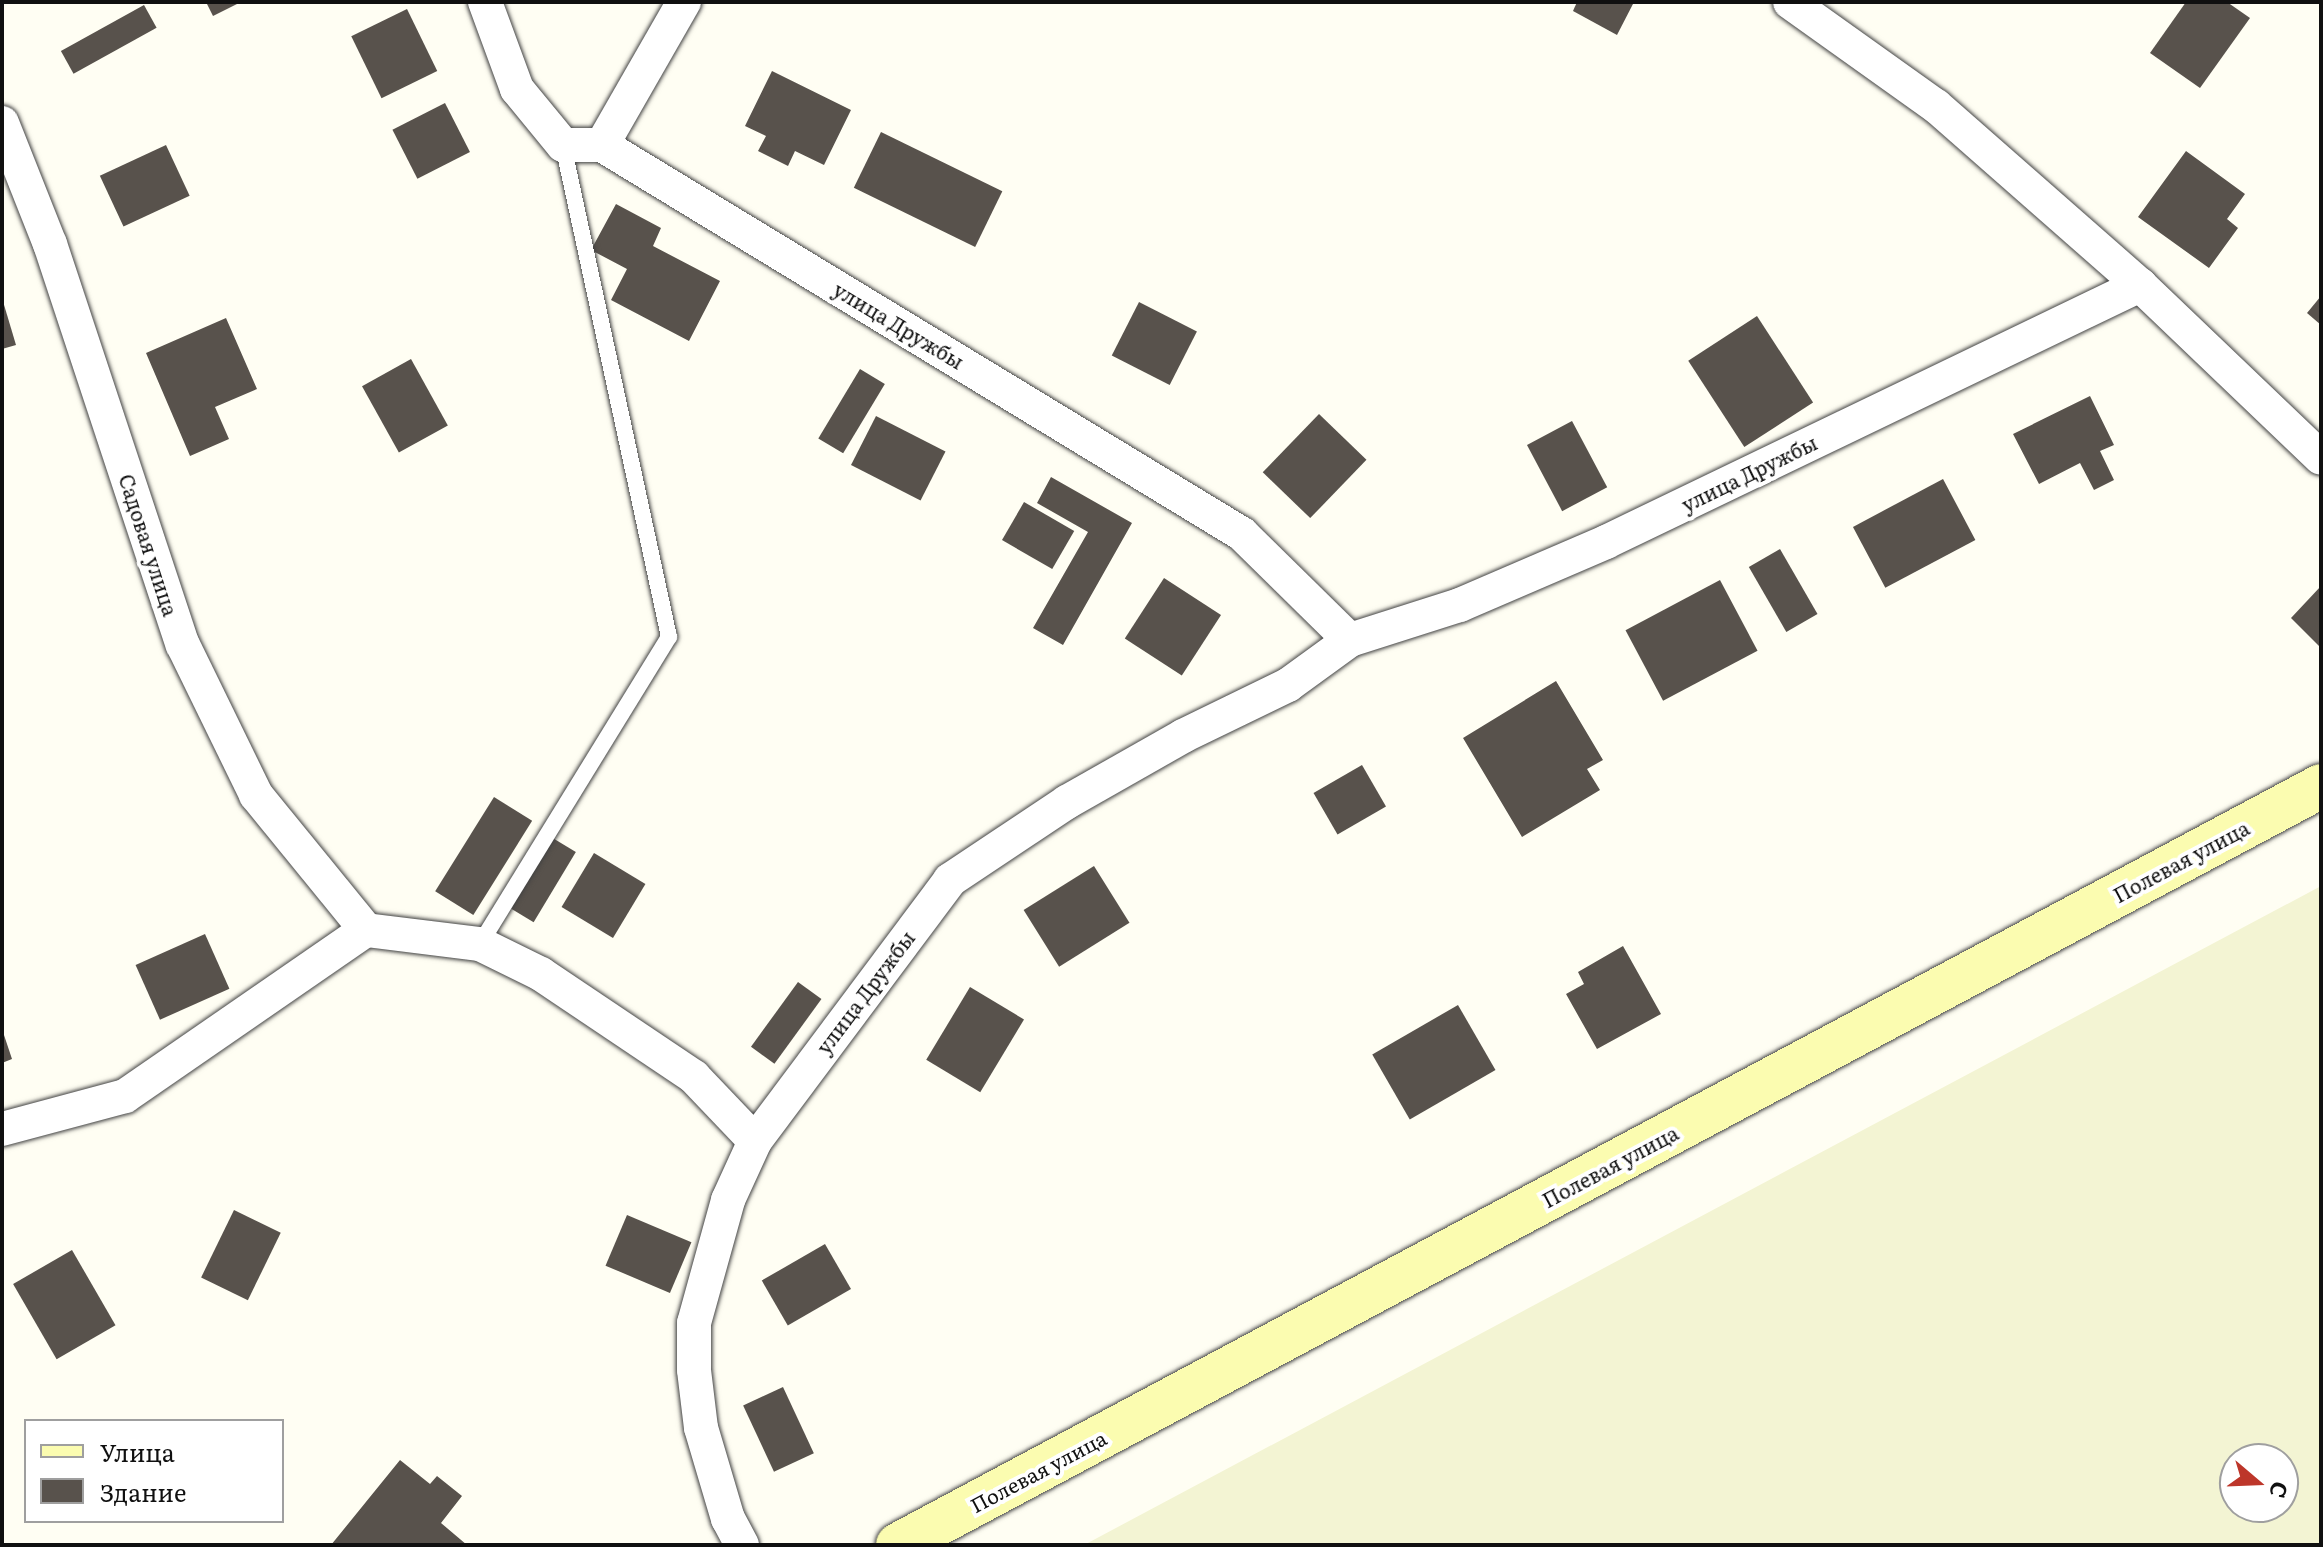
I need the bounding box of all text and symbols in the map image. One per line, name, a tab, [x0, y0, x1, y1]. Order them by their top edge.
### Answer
street label: улица Дружбы	[829, 277, 969, 373]
street label: улица Дружбы	[1677, 430, 1821, 516]
street label: Садовая улица	[115, 471, 183, 619]
street label: Полевая улица	[2109, 815, 2253, 907]
street label: улица Дружбы	[811, 926, 919, 1058]
street label: Полевая улица	[1538, 1120, 1682, 1212]
legend	[24, 1419, 284, 1523]
street label: Полевая улица	[966, 1425, 1110, 1517]
text: Улица	[100, 1434, 175, 1469]
north arrow	[2219, 1443, 2299, 1523]
text: Здание	[100, 1474, 186, 1509]
text: С	[2262, 1478, 2298, 1503]

